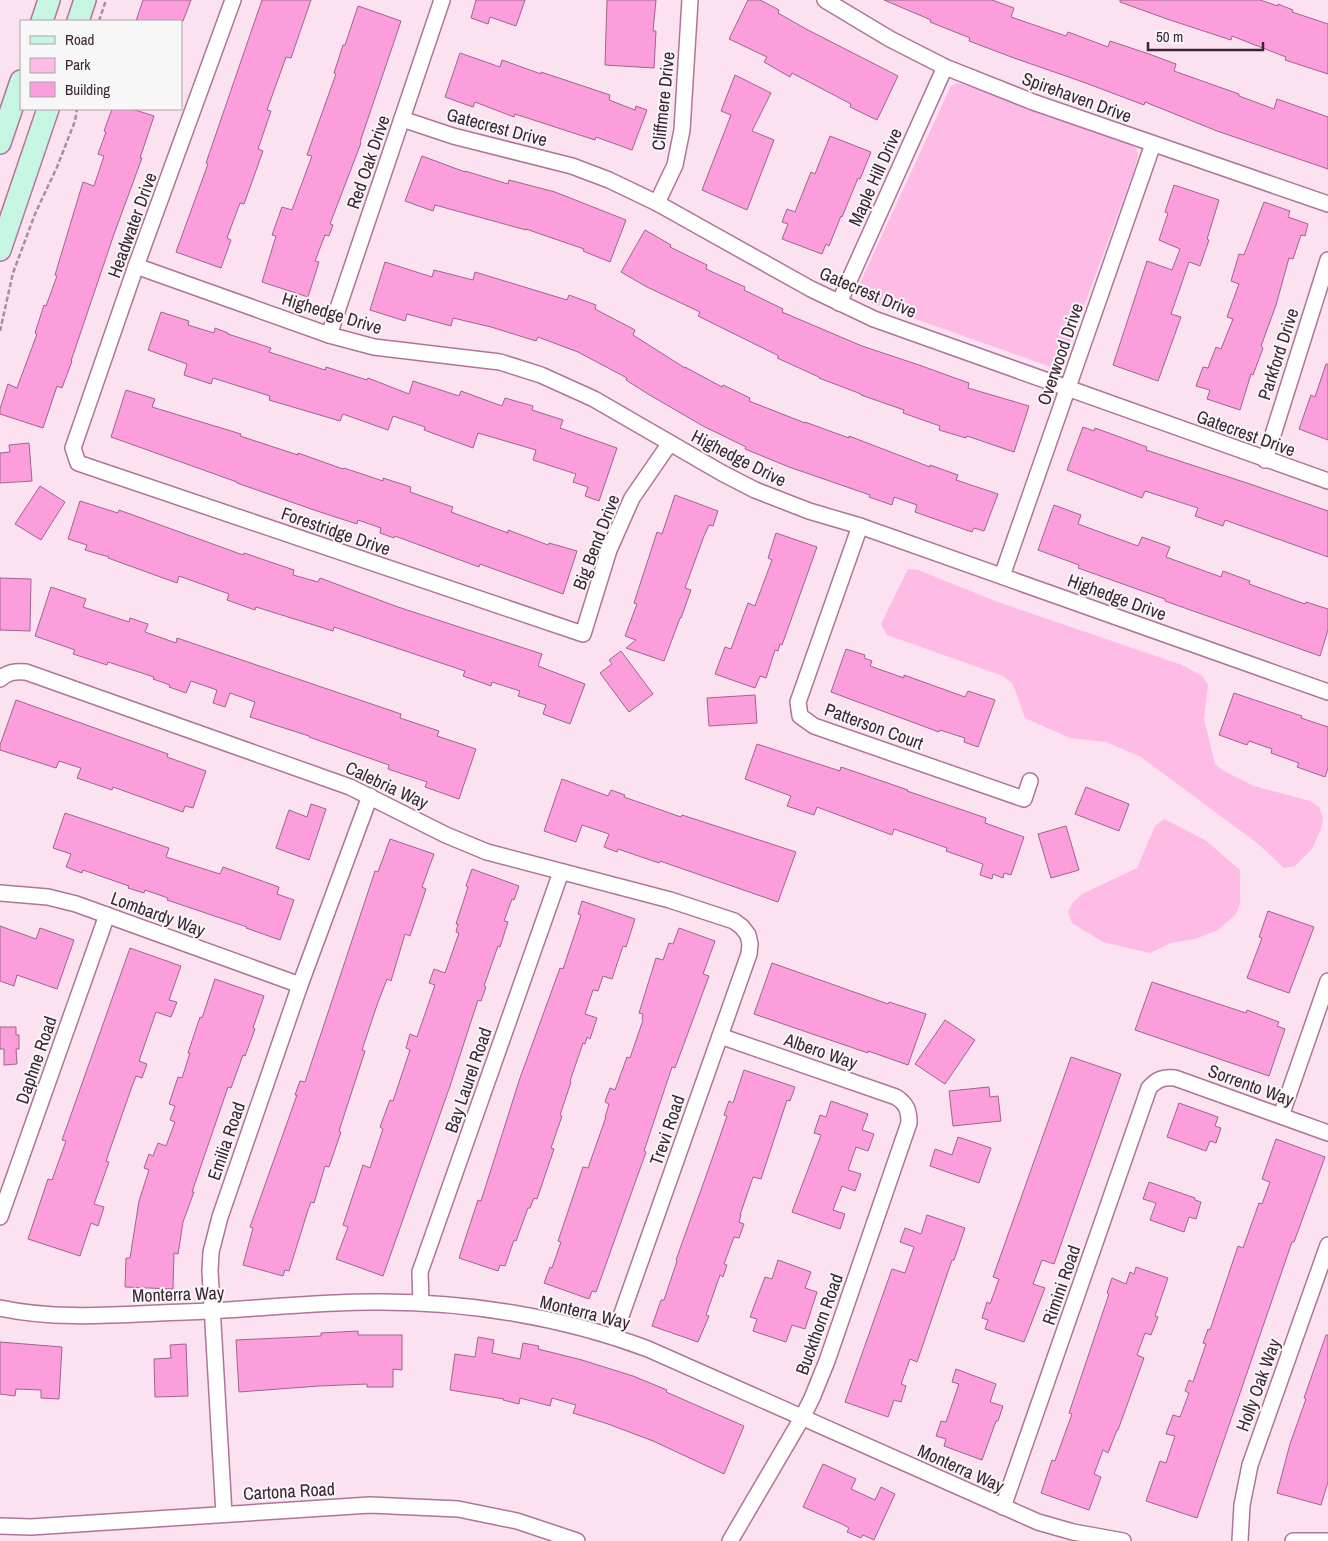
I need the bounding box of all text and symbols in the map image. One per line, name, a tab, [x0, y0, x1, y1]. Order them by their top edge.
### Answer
legend	[20, 20, 182, 110]
scale bar	[1148, 20, 1263, 52]
text: 50 m	[1156, 26, 1183, 47]
text: Road	[65, 29, 94, 50]
street label: Cliffmere Drive	[645, 50, 681, 152]
text: Park	[65, 54, 91, 75]
street label: Spirehaven Drive	[1019, 66, 1135, 128]
text: Building	[65, 79, 110, 100]
street label: Gatecrest Drive	[444, 102, 550, 152]
street label: Red Oak Drive	[340, 112, 396, 212]
street label: Maple Hill Drive	[842, 124, 908, 230]
street label: Headwater Drive	[101, 169, 163, 281]
street label: Gatecrest Drive	[816, 260, 920, 324]
street label: Highedge Drive	[279, 286, 385, 340]
street label: Overwood Drive	[1031, 300, 1089, 408]
street label: Parkford Drive	[1251, 305, 1305, 403]
street label: Gatecrest Drive	[1193, 404, 1299, 462]
street label: Highedge Drive	[687, 423, 791, 493]
street label: Big Bend Drive	[566, 491, 626, 593]
street label: Forestridge Drive	[278, 501, 394, 561]
street label: Highedge Drive	[1064, 568, 1170, 626]
street label: Patterson Court	[821, 697, 927, 755]
street label: Calebria Way	[341, 755, 433, 815]
street label: Lombardy Way	[107, 885, 209, 943]
street label: Daphne Road	[9, 1013, 63, 1107]
street label: Bay Laurel Road	[438, 1024, 498, 1136]
street label: Albero Way	[780, 1027, 861, 1075]
street label: Sorrento Way	[1205, 1058, 1298, 1112]
street label: Trevi Road	[643, 1092, 691, 1168]
street label: Emilia Road	[201, 1099, 251, 1183]
street label: Rimini Road	[1036, 1242, 1086, 1328]
street label: Buckthorn Road	[789, 1270, 849, 1378]
street label: Monterra Way	[132, 1280, 225, 1308]
street label: Monterra Way	[537, 1289, 633, 1335]
street label: Holly Oak Way	[1230, 1335, 1287, 1435]
street label: Monterra Way	[914, 1438, 1009, 1498]
street label: Cartona Road	[242, 1476, 336, 1506]

